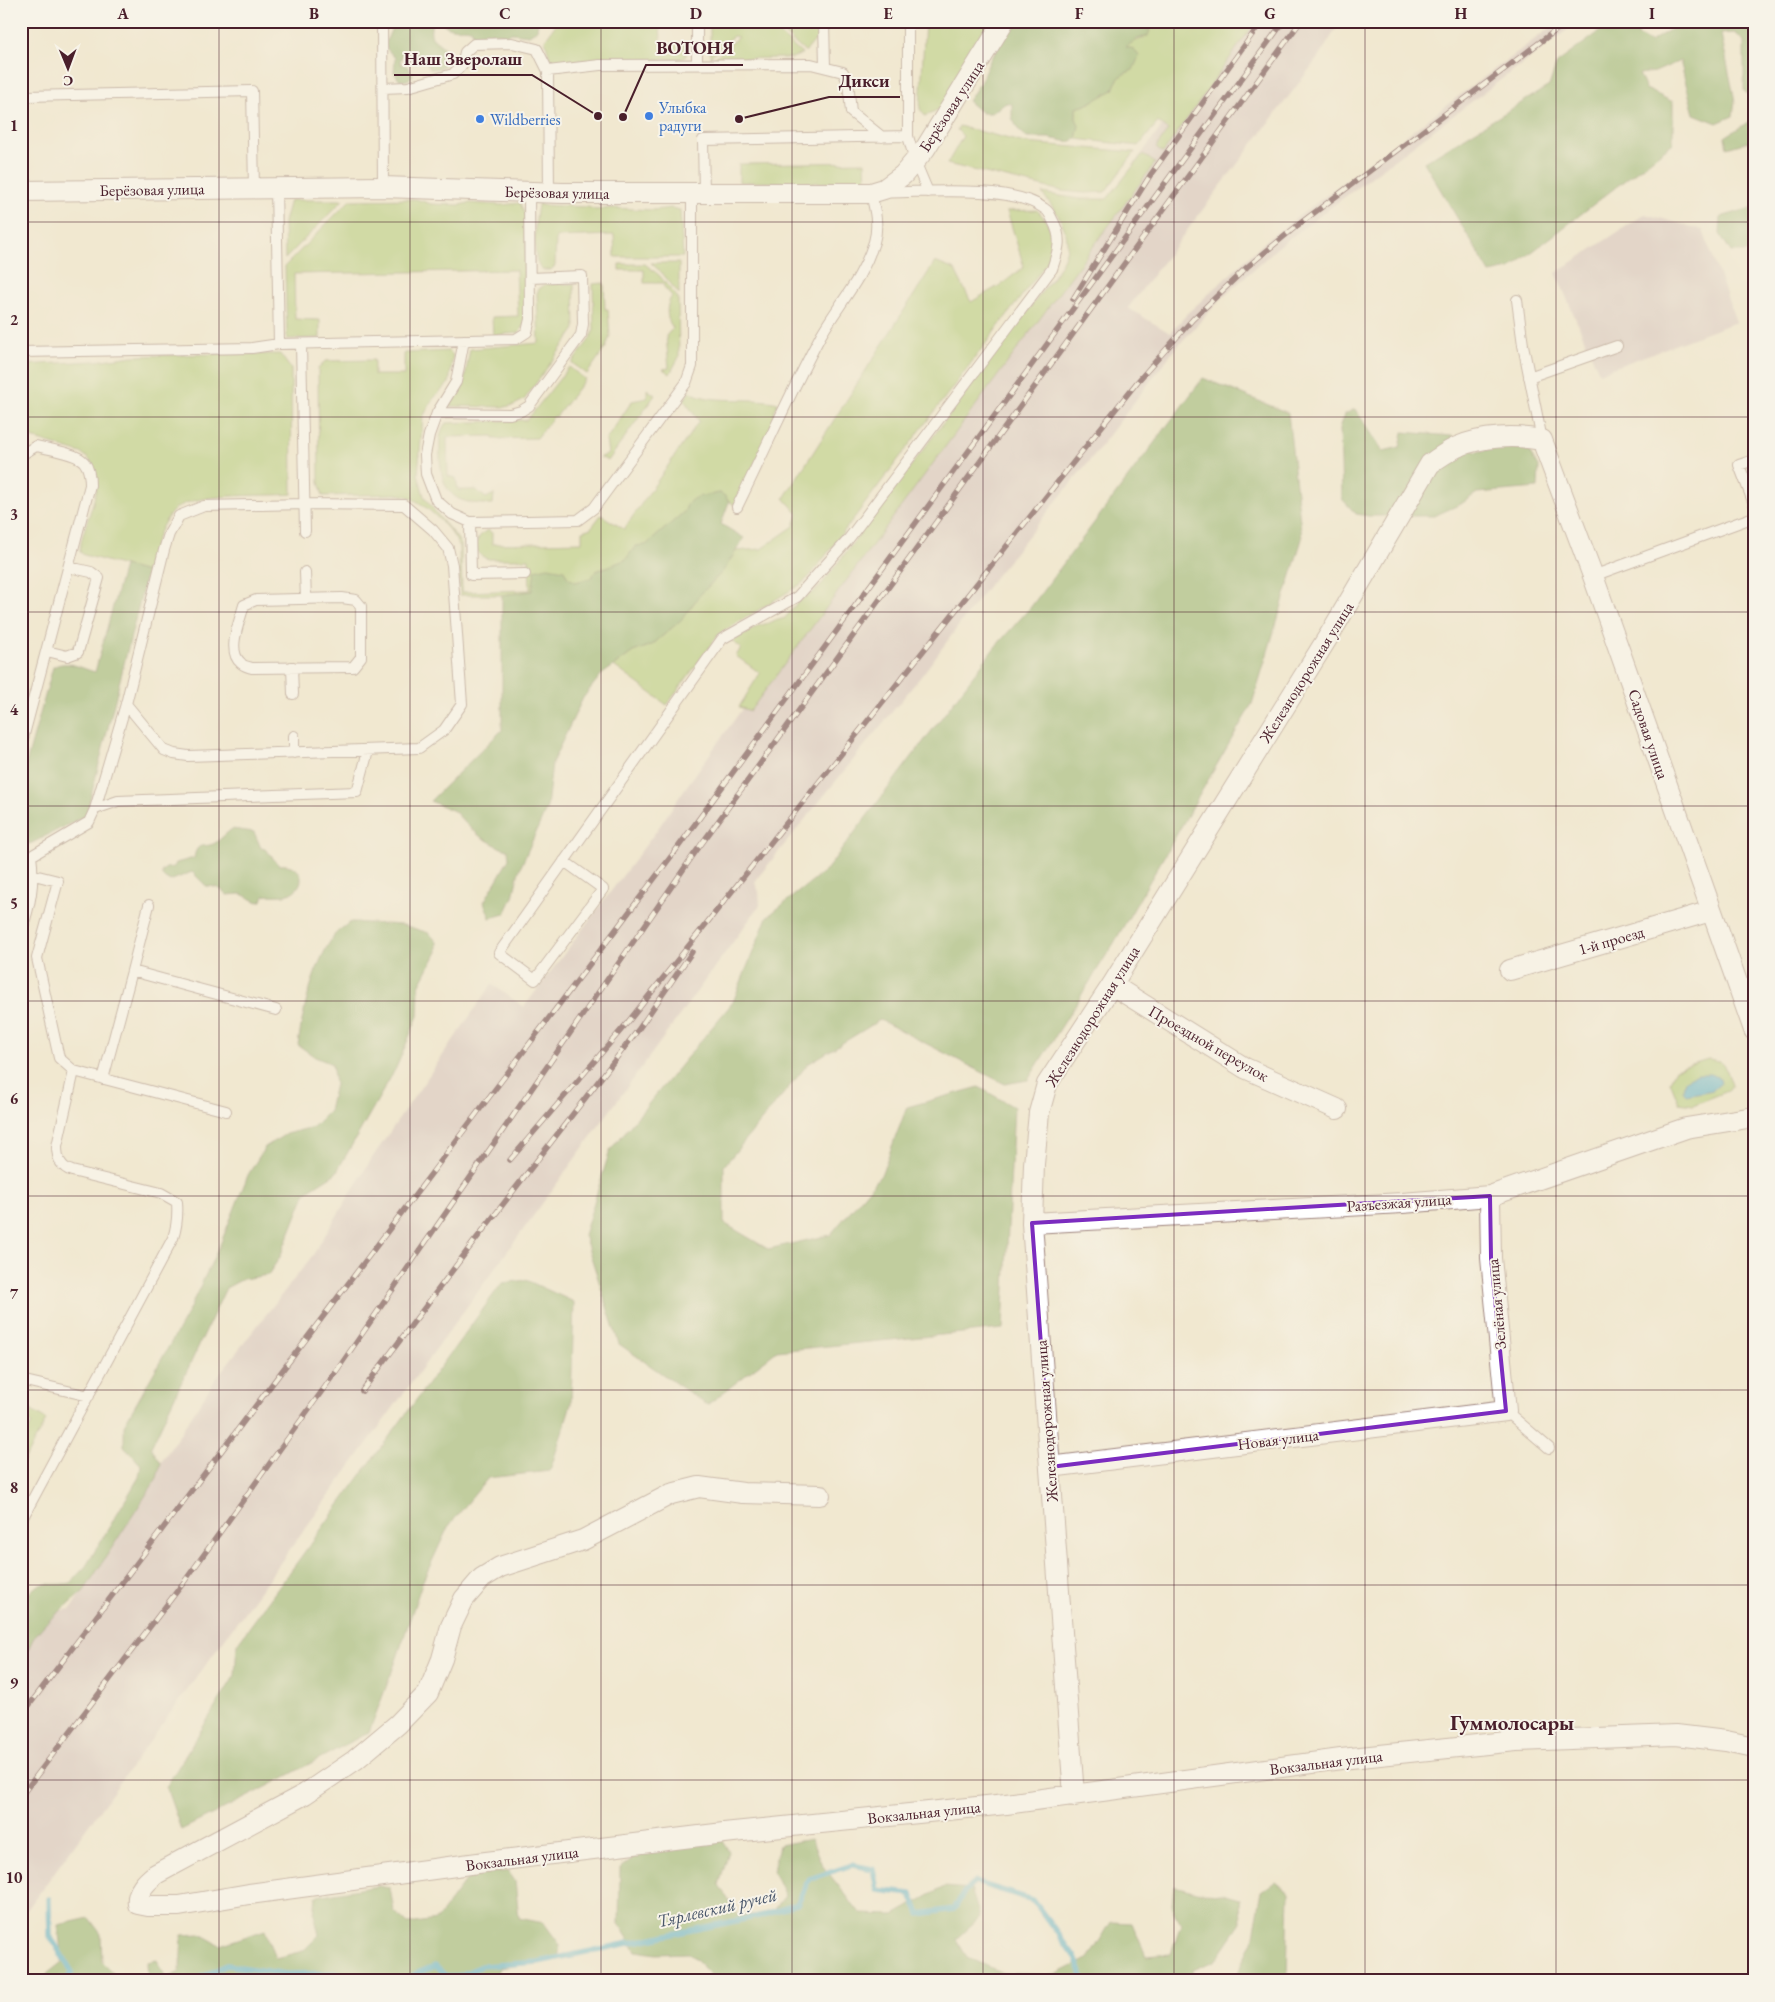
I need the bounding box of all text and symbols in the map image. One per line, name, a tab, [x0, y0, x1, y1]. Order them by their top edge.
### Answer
text: A	[116, 3, 129, 24]
text: B	[309, 3, 319, 24]
text: C	[499, 3, 511, 24]
text: D	[690, 3, 702, 24]
text: E	[883, 3, 893, 24]
text: F	[1075, 3, 1084, 24]
text: G	[1264, 3, 1276, 24]
text: H	[1455, 3, 1468, 24]
text: I	[1649, 3, 1655, 24]
callout: ВОТОНЯ	[646, 32, 743, 65]
text: ВОТОНЯ	[656, 36, 734, 59]
north arrow	[42, 42, 92, 92]
callout: Наш Зверолаш	[394, 42, 532, 75]
text: Наш Зверолаш	[404, 47, 523, 70]
street label: Берёзовая улица	[914, 56, 989, 156]
callout: Дикси	[829, 64, 900, 97]
text: Дикси	[838, 69, 890, 92]
text: С	[63, 72, 73, 90]
place label: Улыбка радуги	[658, 97, 707, 136]
place label: Wildberries	[490, 109, 561, 130]
marker: Улыбка радуги	[643, 110, 655, 122]
marker: Wildberries	[474, 113, 486, 125]
text: 1	[10, 115, 18, 136]
street label: Берёзовая улица	[99, 178, 205, 201]
street label: Берёзовая улица	[504, 181, 610, 204]
text: 2	[10, 309, 19, 330]
text: 3	[10, 504, 18, 525]
street label: Железнодорожная улица	[1254, 597, 1359, 747]
street label: Садовая улица	[1623, 686, 1674, 783]
text: 4	[10, 699, 19, 720]
text: 5	[10, 893, 18, 914]
street label: 1-й проезд	[1576, 921, 1647, 960]
street label: Железнодорожная улица	[1040, 941, 1145, 1091]
street label: Проездной переулок	[1145, 1000, 1273, 1087]
text: 6	[10, 1088, 19, 1109]
street label: Разъезжая улица	[1346, 1188, 1453, 1217]
street label: Зелёная улица	[1482, 1257, 1511, 1350]
text: 7	[10, 1283, 19, 1304]
street label: Железнодорожная улица	[1030, 1339, 1063, 1504]
street label: Новая улица	[1236, 1424, 1321, 1455]
text: 8	[10, 1477, 18, 1498]
text: 9	[10, 1672, 19, 1693]
district label: Гуммолосары	[1450, 1709, 1574, 1736]
street label: Вокзальная улица	[1268, 1745, 1384, 1780]
street label: Вокзальная улица	[866, 1796, 982, 1829]
street label: Вокзальная улица	[464, 1841, 580, 1876]
text: 10	[6, 1867, 23, 1888]
water label: Тярлевский ручей	[655, 1883, 779, 1933]

